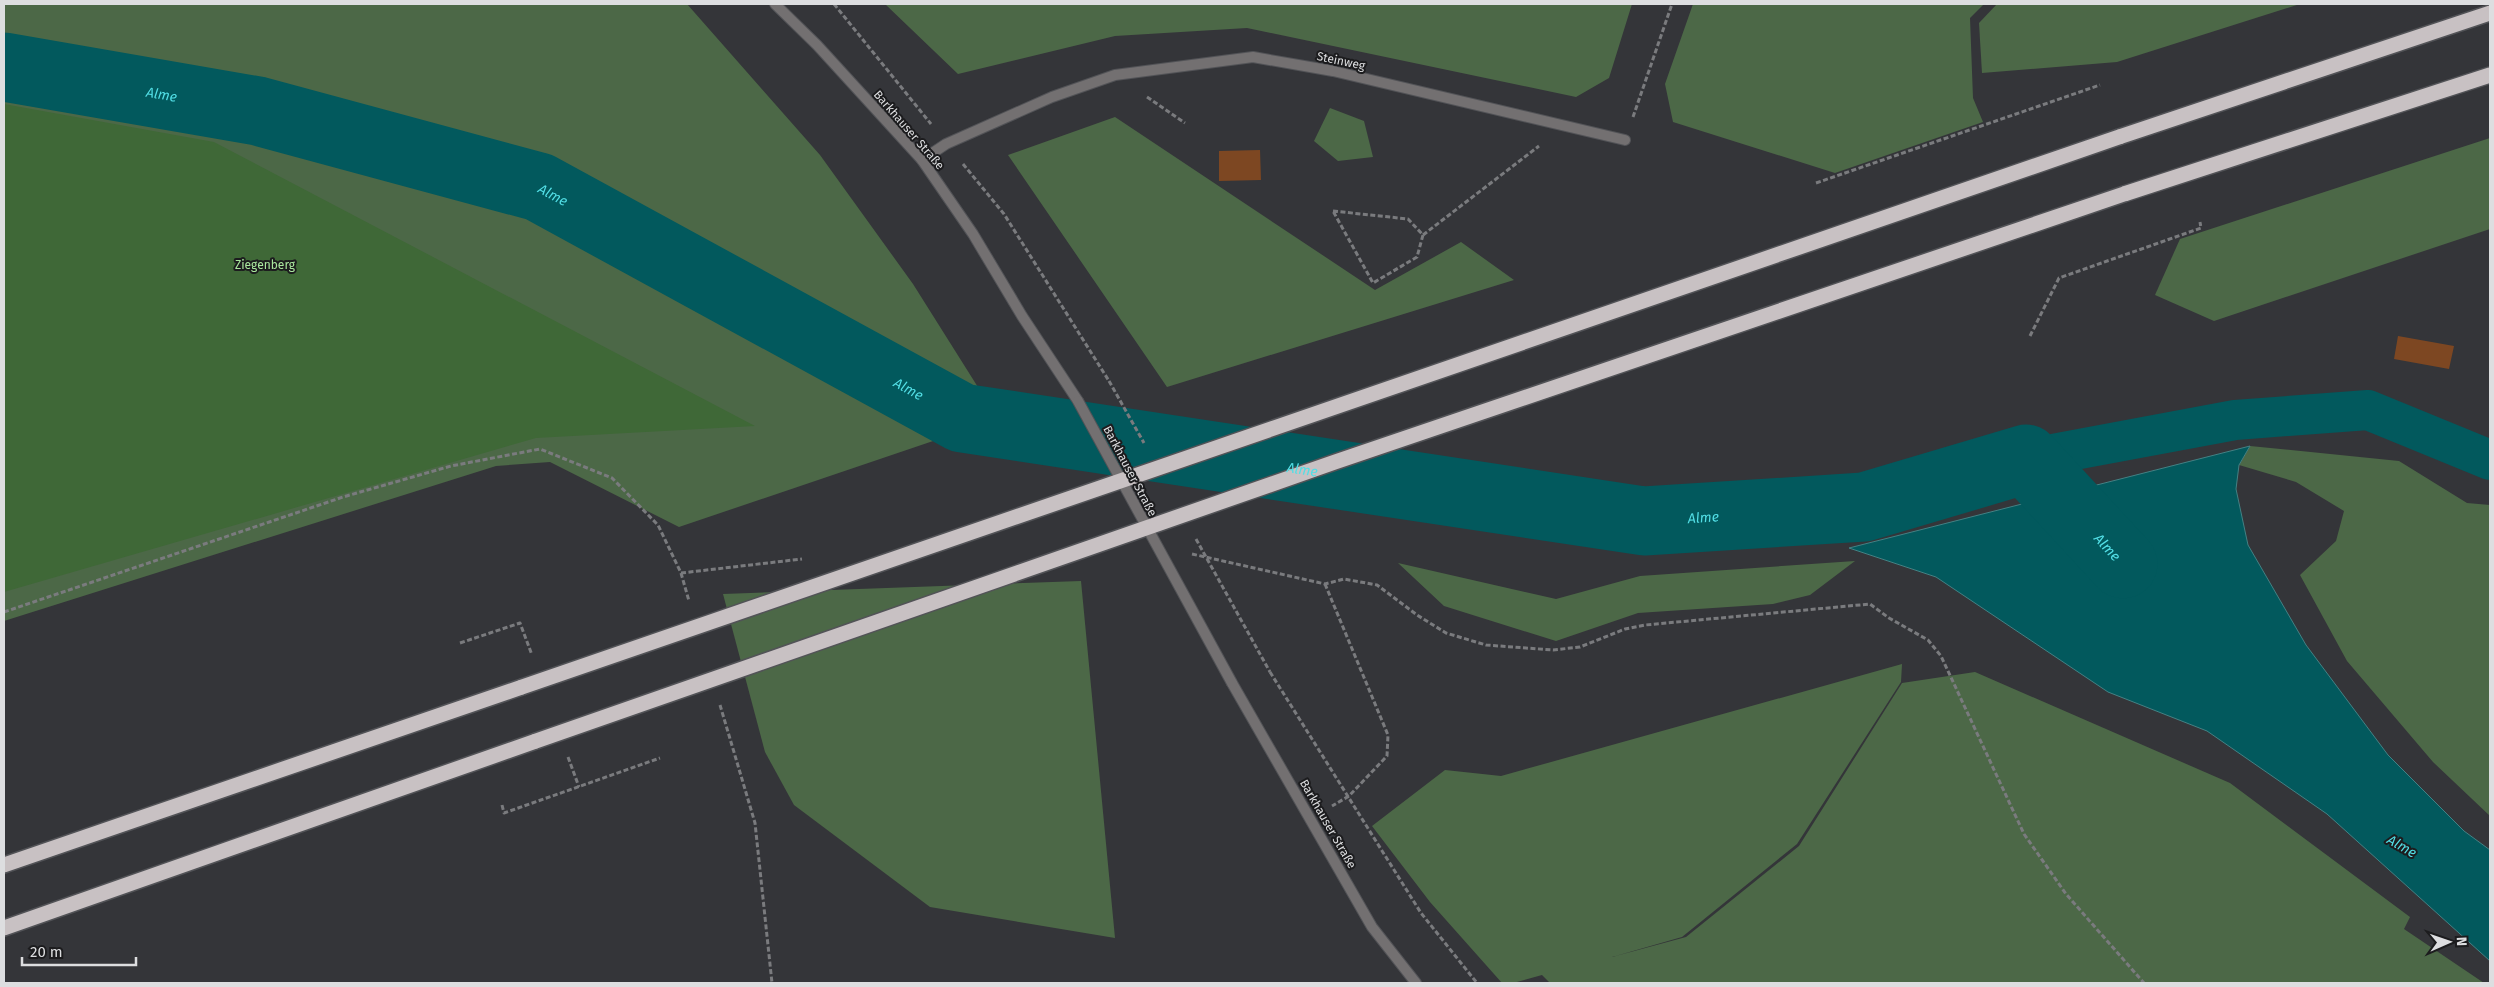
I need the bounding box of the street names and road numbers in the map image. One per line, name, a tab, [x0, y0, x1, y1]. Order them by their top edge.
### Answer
street label: Steinweg	[1316, 49, 1367, 73]
street label: Barkhauser Straße	[871, 88, 947, 172]
street label: Barkhauser Straße	[1100, 423, 1160, 519]
street label: Barkhauser Straße	[1297, 777, 1359, 871]

